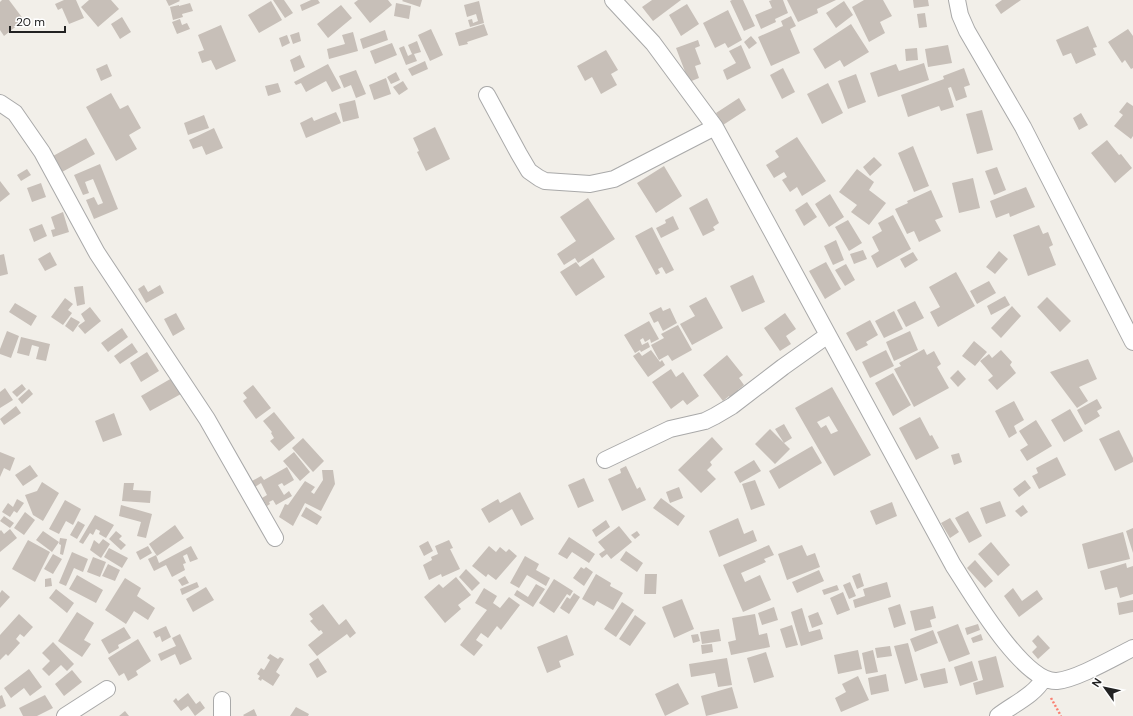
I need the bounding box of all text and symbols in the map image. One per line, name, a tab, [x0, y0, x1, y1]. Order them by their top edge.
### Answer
scale bar	[10, 8, 65, 34]
text: 20 m	[16, 14, 45, 30]
north arrow	[1085, 668, 1125, 708]
text: N	[1089, 675, 1105, 690]

